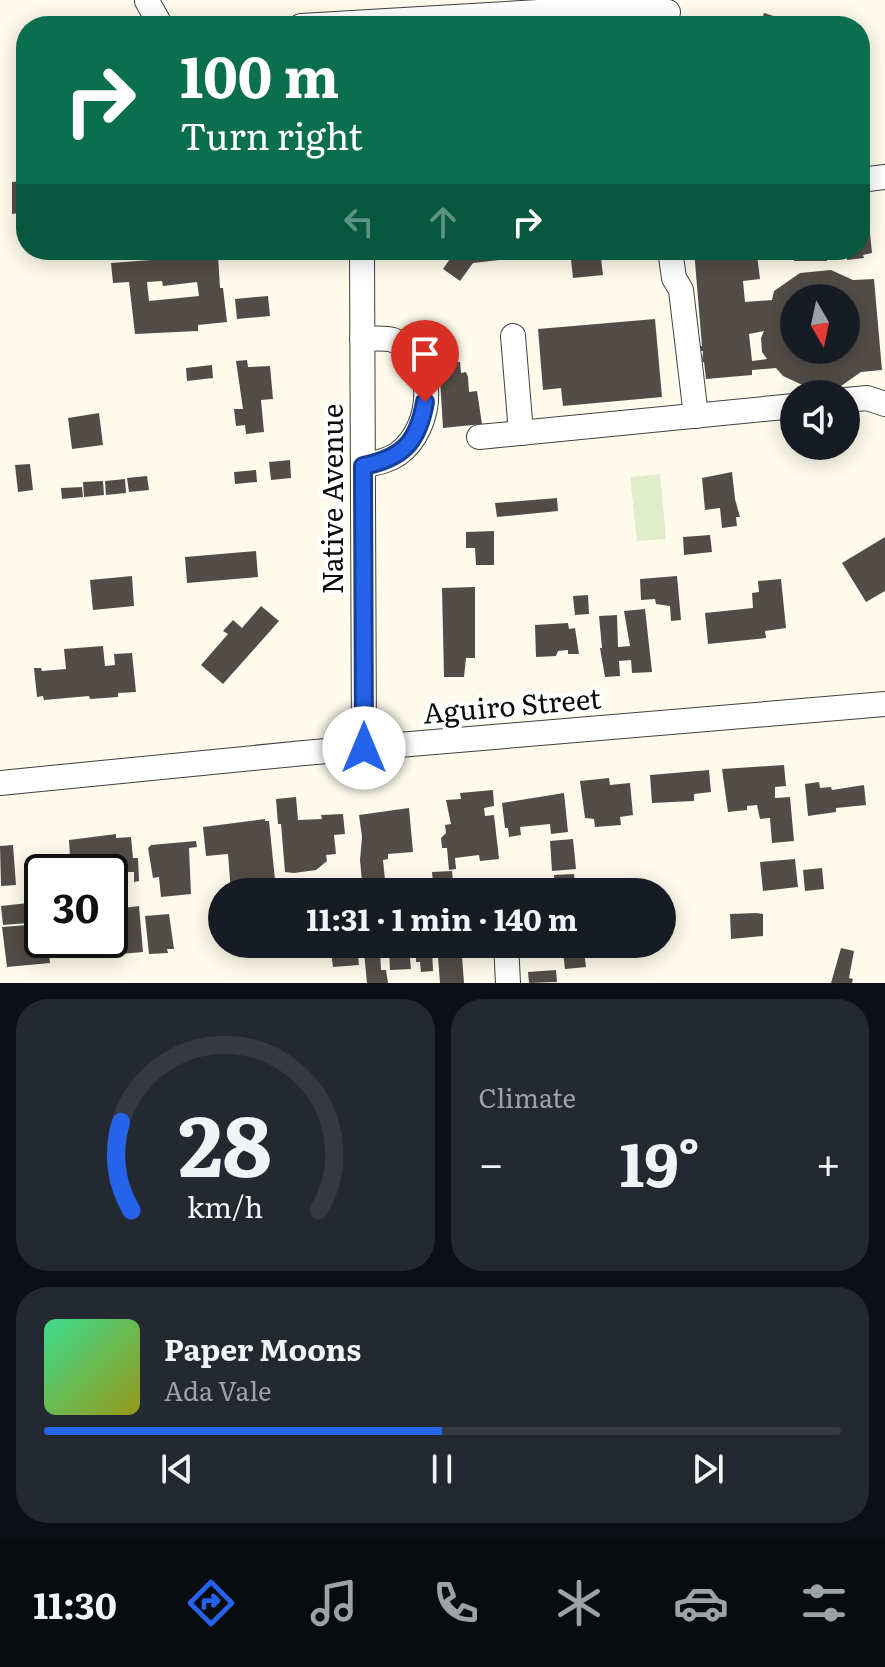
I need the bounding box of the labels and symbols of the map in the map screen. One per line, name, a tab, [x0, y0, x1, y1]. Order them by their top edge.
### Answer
north arrow	[780, 284, 860, 364]
pin	[391, 320, 459, 402]
street label: Native Avenue	[310, 404, 352, 594]
street label: Aguiro Street	[421, 675, 603, 733]
position arrow	[322, 706, 406, 790]
speed limit sign: 30	[24, 854, 128, 958]

